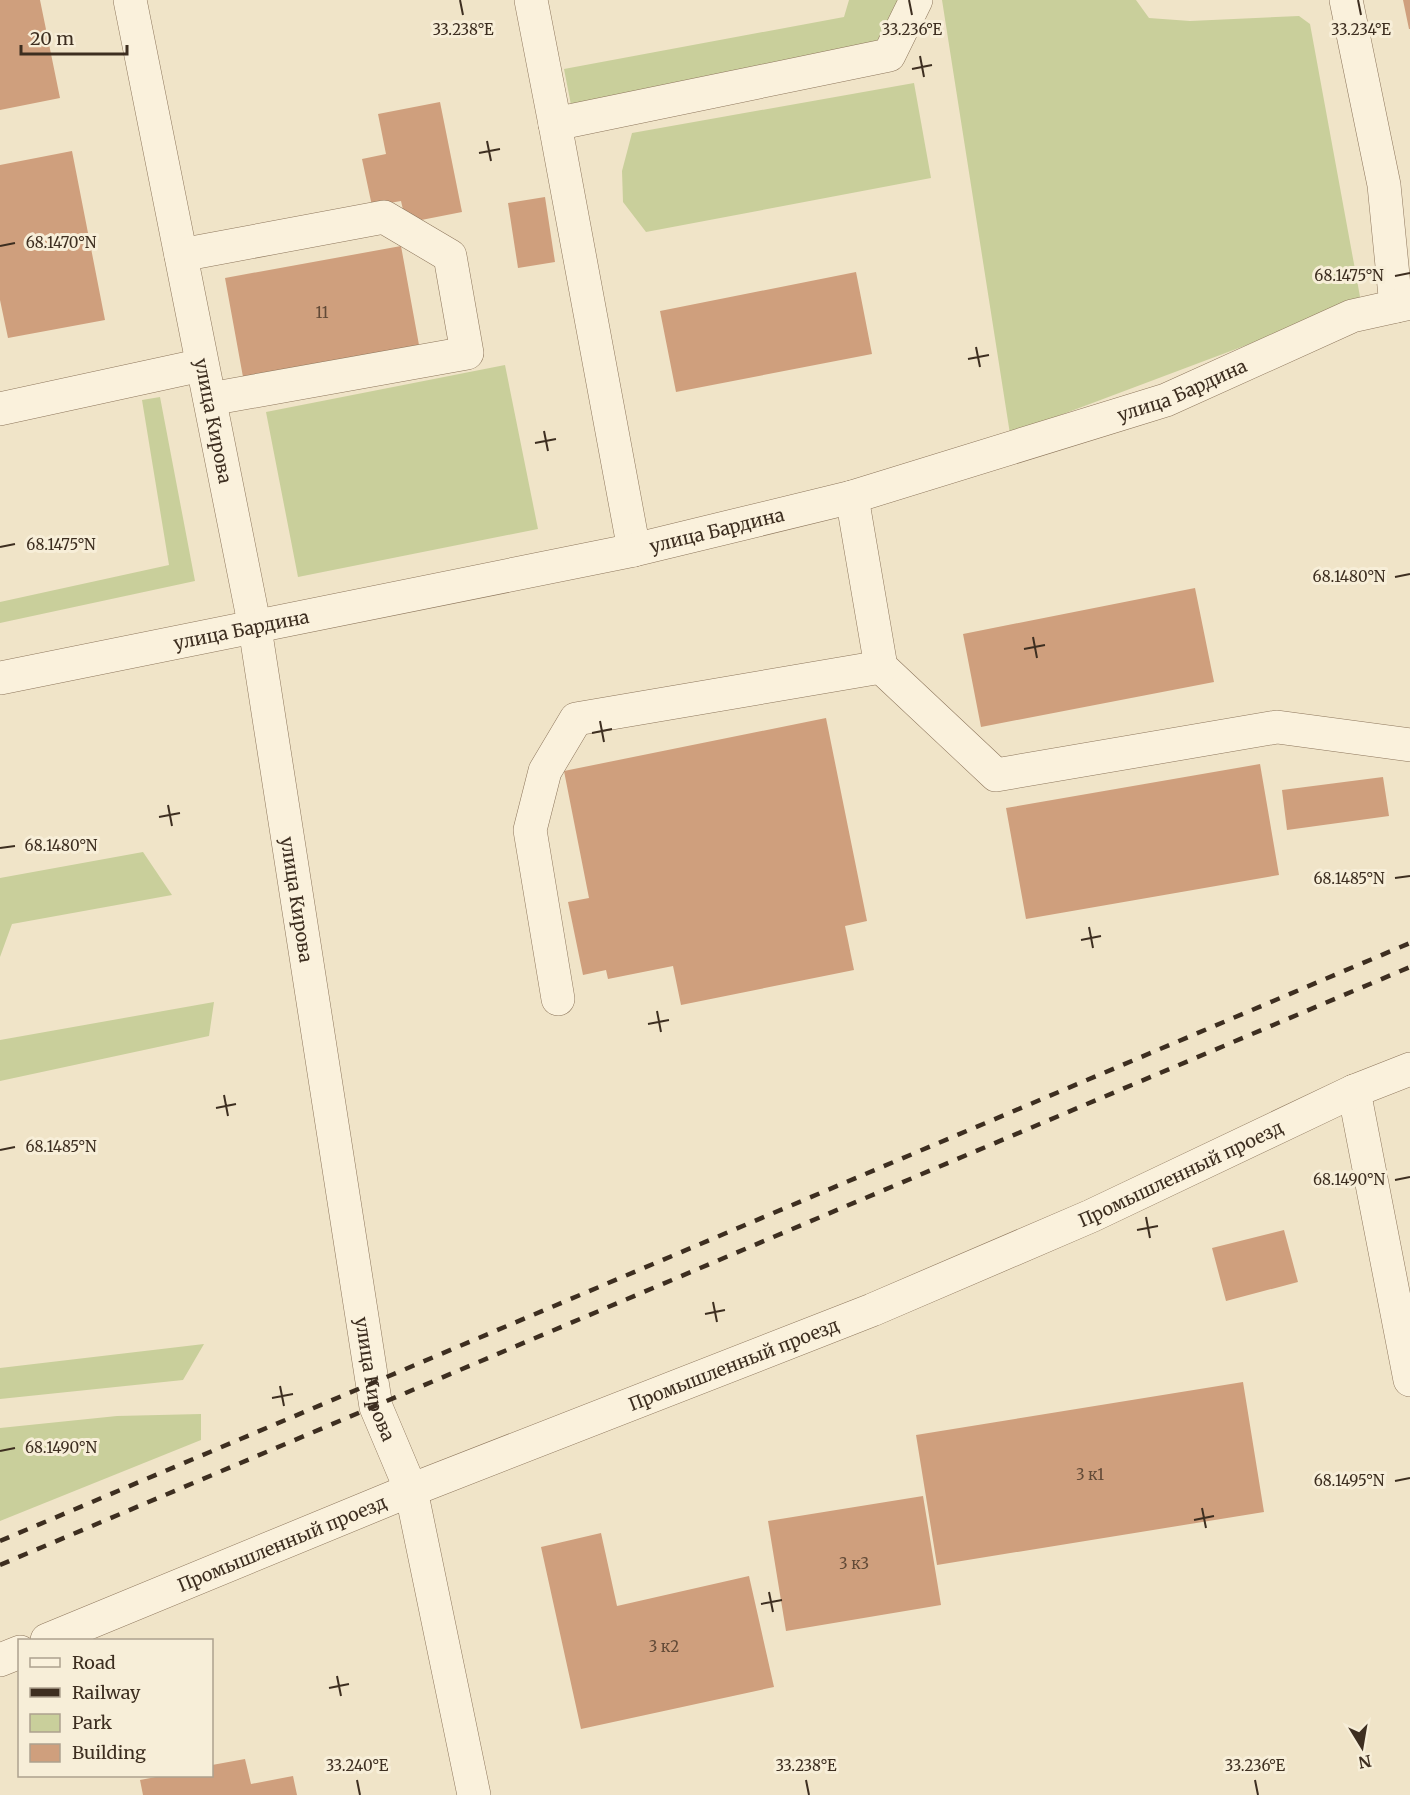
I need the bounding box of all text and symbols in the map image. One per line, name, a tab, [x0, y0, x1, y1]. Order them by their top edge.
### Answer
scale bar	[21, 18, 128, 56]
text: 33.238°E	[432, 20, 494, 39]
text: 33.236°E	[882, 20, 943, 39]
text: 33.234°E	[1331, 20, 1391, 39]
text: 20 m	[30, 27, 74, 50]
text: 68.1470°N	[26, 233, 97, 252]
text: 68.1475°N	[1314, 266, 1384, 285]
house number: 11	[315, 303, 329, 322]
street label: улица Бардина	[1114, 354, 1250, 426]
street label: улица Кирова	[190, 356, 237, 486]
street label: улица Бардина	[647, 502, 787, 557]
text: 68.1475°N	[26, 535, 96, 554]
text: 68.1480°N	[1313, 567, 1386, 586]
street label: улица Бардина	[171, 604, 311, 654]
street label: улица Кирова	[276, 835, 318, 964]
text: 68.1480°N	[25, 836, 98, 855]
text: 68.1485°N	[1314, 869, 1385, 888]
street label: Промышленный проезд	[1075, 1115, 1287, 1232]
text: 68.1485°N	[26, 1137, 97, 1156]
text: 68.1490°N	[1313, 1170, 1385, 1189]
street label: Промышленный проезд	[625, 1313, 842, 1415]
street label: улица Кирова	[351, 1315, 401, 1445]
text: 68.1490°N	[25, 1438, 97, 1457]
house number: 3 к1	[1076, 1465, 1104, 1484]
text: 68.1495°N	[1314, 1471, 1385, 1490]
street label: Промышленный проезд	[174, 1490, 390, 1597]
house number: 3 к3	[839, 1554, 869, 1573]
house number: 3 к2	[649, 1637, 679, 1656]
legend	[18, 1639, 213, 1777]
text: Road	[72, 1651, 116, 1674]
text: Railway	[72, 1681, 141, 1704]
text: Park	[72, 1711, 113, 1734]
north arrow	[1332, 1717, 1392, 1777]
text: Building	[72, 1741, 146, 1764]
text: N	[1356, 1751, 1373, 1773]
text: 33.240°E	[326, 1756, 389, 1775]
text: 33.238°E	[775, 1756, 837, 1775]
text: 33.236°E	[1225, 1756, 1286, 1775]

